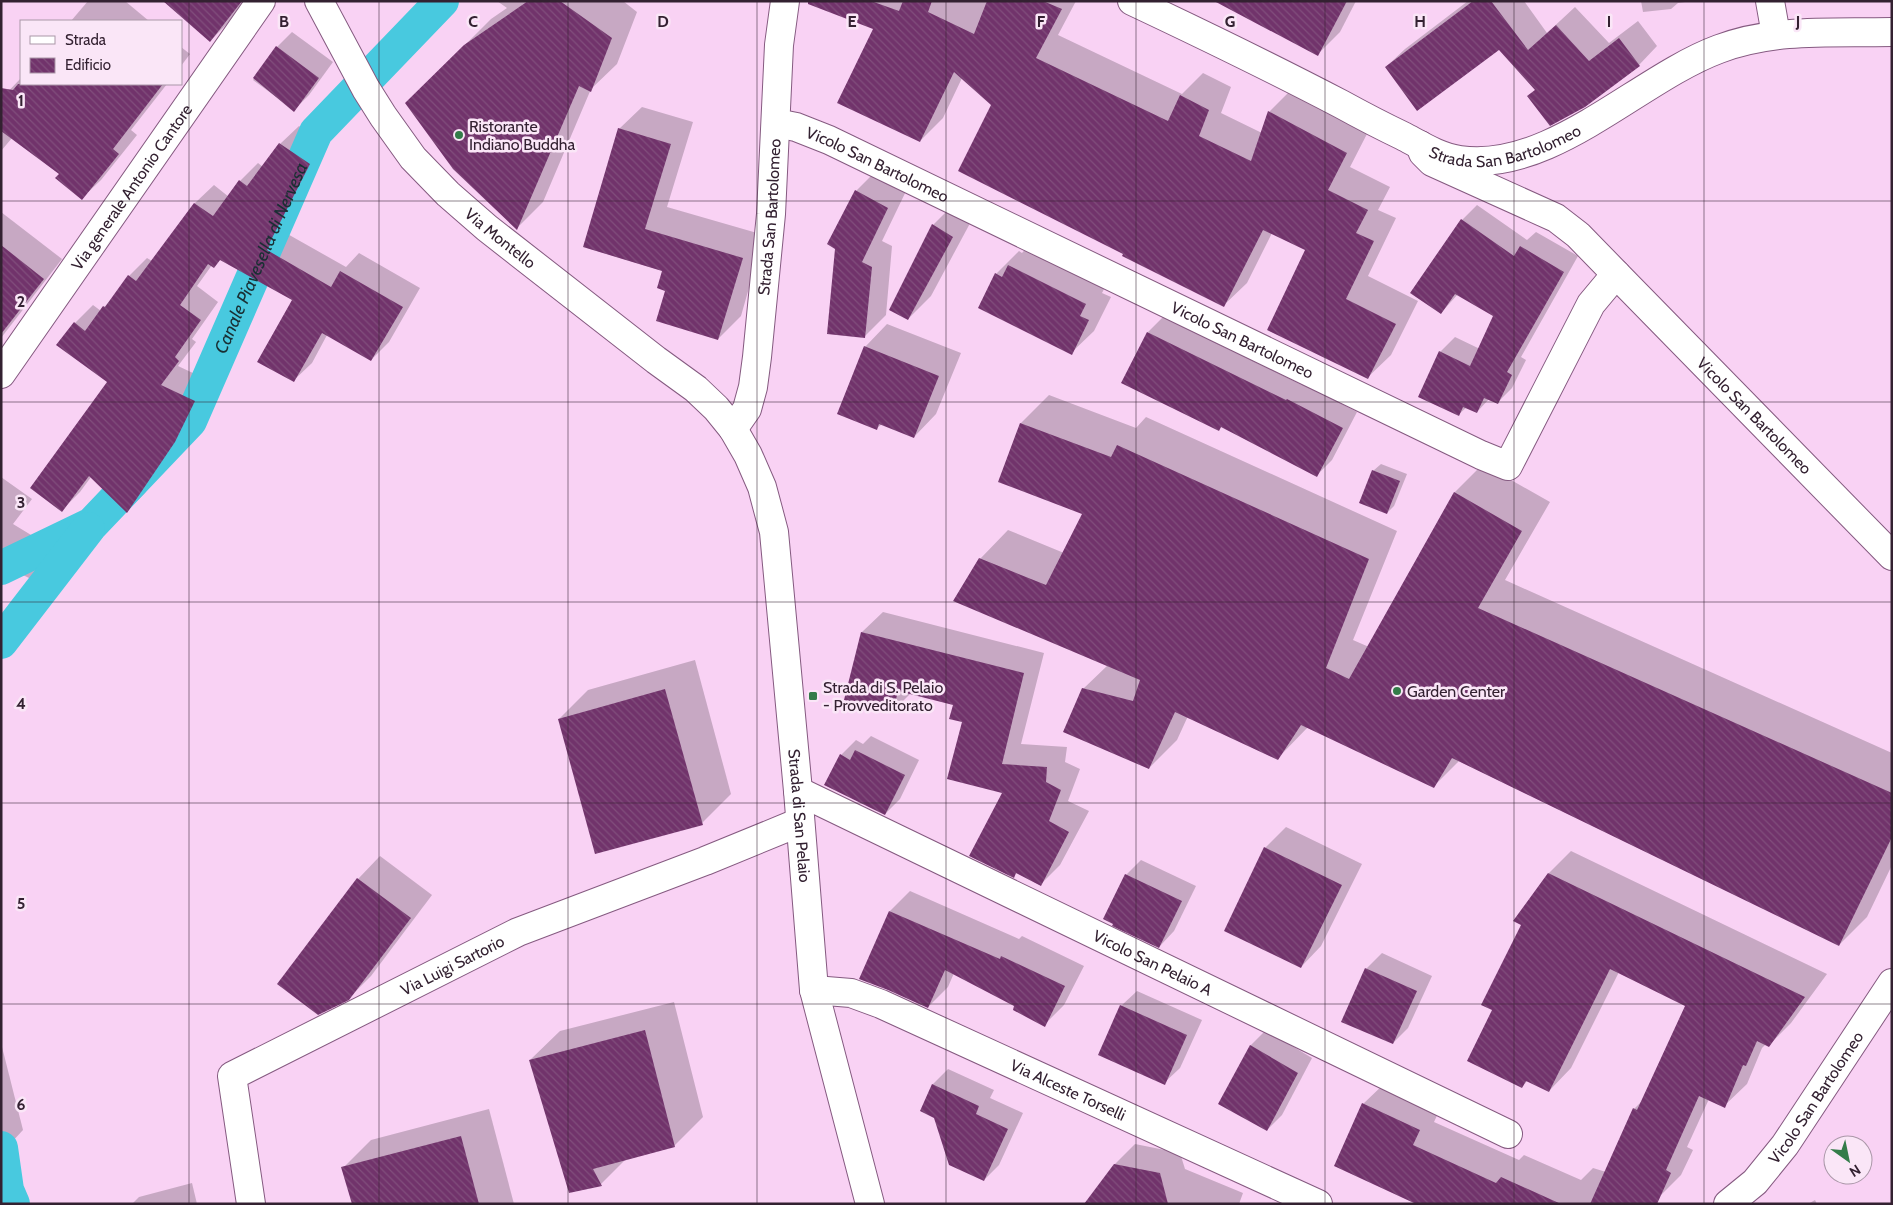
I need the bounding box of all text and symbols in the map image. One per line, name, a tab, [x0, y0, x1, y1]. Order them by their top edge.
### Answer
text: B	[279, 12, 289, 31]
text: C	[468, 12, 478, 31]
text: D	[657, 12, 669, 31]
text: E	[847, 12, 857, 31]
text: F	[1037, 12, 1046, 31]
text: G	[1225, 12, 1235, 31]
text: H	[1414, 12, 1426, 31]
text: I	[1607, 12, 1611, 31]
text: J	[1795, 12, 1800, 31]
legend	[20, 20, 182, 85]
text: Strada	[65, 31, 107, 49]
text: Edificio	[65, 56, 111, 74]
text: 1	[18, 91, 24, 110]
street label: Via generale Antonio Cantore	[67, 100, 196, 274]
place label: Ristorante Indiano Buddha	[469, 117, 575, 154]
street label: Strada San Bartolomeo	[1426, 120, 1584, 171]
street label: Vicolo San Bartolomeo	[803, 122, 952, 206]
marker: Ristorante Indiano Buddha	[453, 129, 465, 141]
street label: Strada San Bartolomeo	[754, 138, 784, 296]
water label: Canale Piavesella di Nervesa	[210, 159, 312, 357]
street label: Via Montello	[461, 204, 540, 272]
text: 2	[17, 292, 25, 311]
street label: Vicolo San Bartolomeo	[1168, 297, 1317, 382]
street label: Vicolo San Bartolomeo	[1693, 353, 1816, 478]
text: 3	[17, 493, 25, 512]
place label: Strada di S. Pelaio - Provveditorato	[823, 678, 943, 715]
place label: Garden Center	[1407, 682, 1506, 701]
marker: Garden Center	[1391, 685, 1403, 697]
marker: Strada di S. Pelaio - Provveditorato	[807, 690, 819, 702]
text: 4	[16, 694, 26, 713]
street label: Strada di San Pelaio	[785, 748, 815, 883]
text: 5	[17, 894, 25, 913]
street label: Vicolo San Pelaio A	[1090, 926, 1216, 999]
street label: Via Luigi Sartorio	[397, 931, 507, 999]
street label: Vicolo San Bartolomeo	[1764, 1028, 1867, 1168]
street label: Via Alceste Torselli	[1008, 1055, 1129, 1124]
text: 6	[17, 1095, 26, 1114]
north arrow	[1823, 1135, 1873, 1185]
text: N	[1846, 1161, 1864, 1181]

